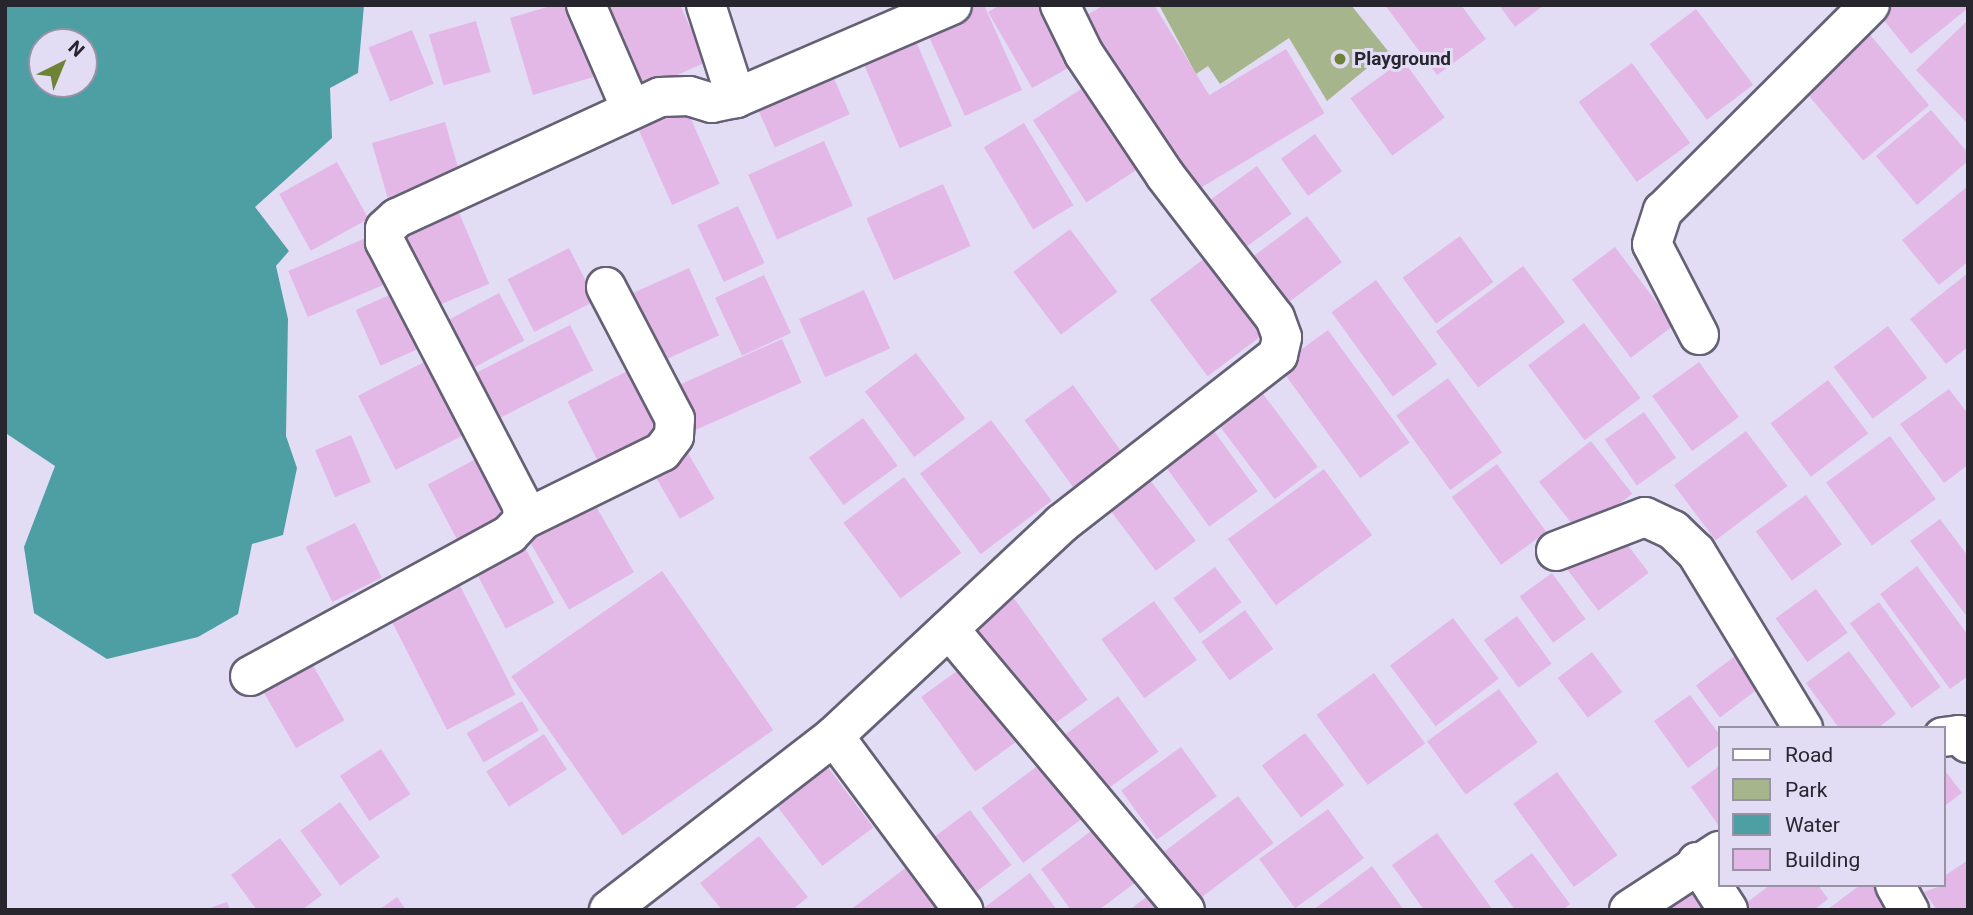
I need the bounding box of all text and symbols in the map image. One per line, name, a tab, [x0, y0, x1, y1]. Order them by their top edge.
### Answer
north arrow	[28, 28, 98, 98]
text: N	[64, 36, 89, 62]
place label: Playground	[1354, 48, 1451, 70]
marker: Playground	[1332, 51, 1348, 67]
legend	[1717, 726, 1945, 887]
text: Road	[1785, 743, 1833, 767]
text: Park	[1785, 778, 1827, 802]
text: Water	[1785, 813, 1840, 837]
text: Building	[1785, 848, 1860, 872]

